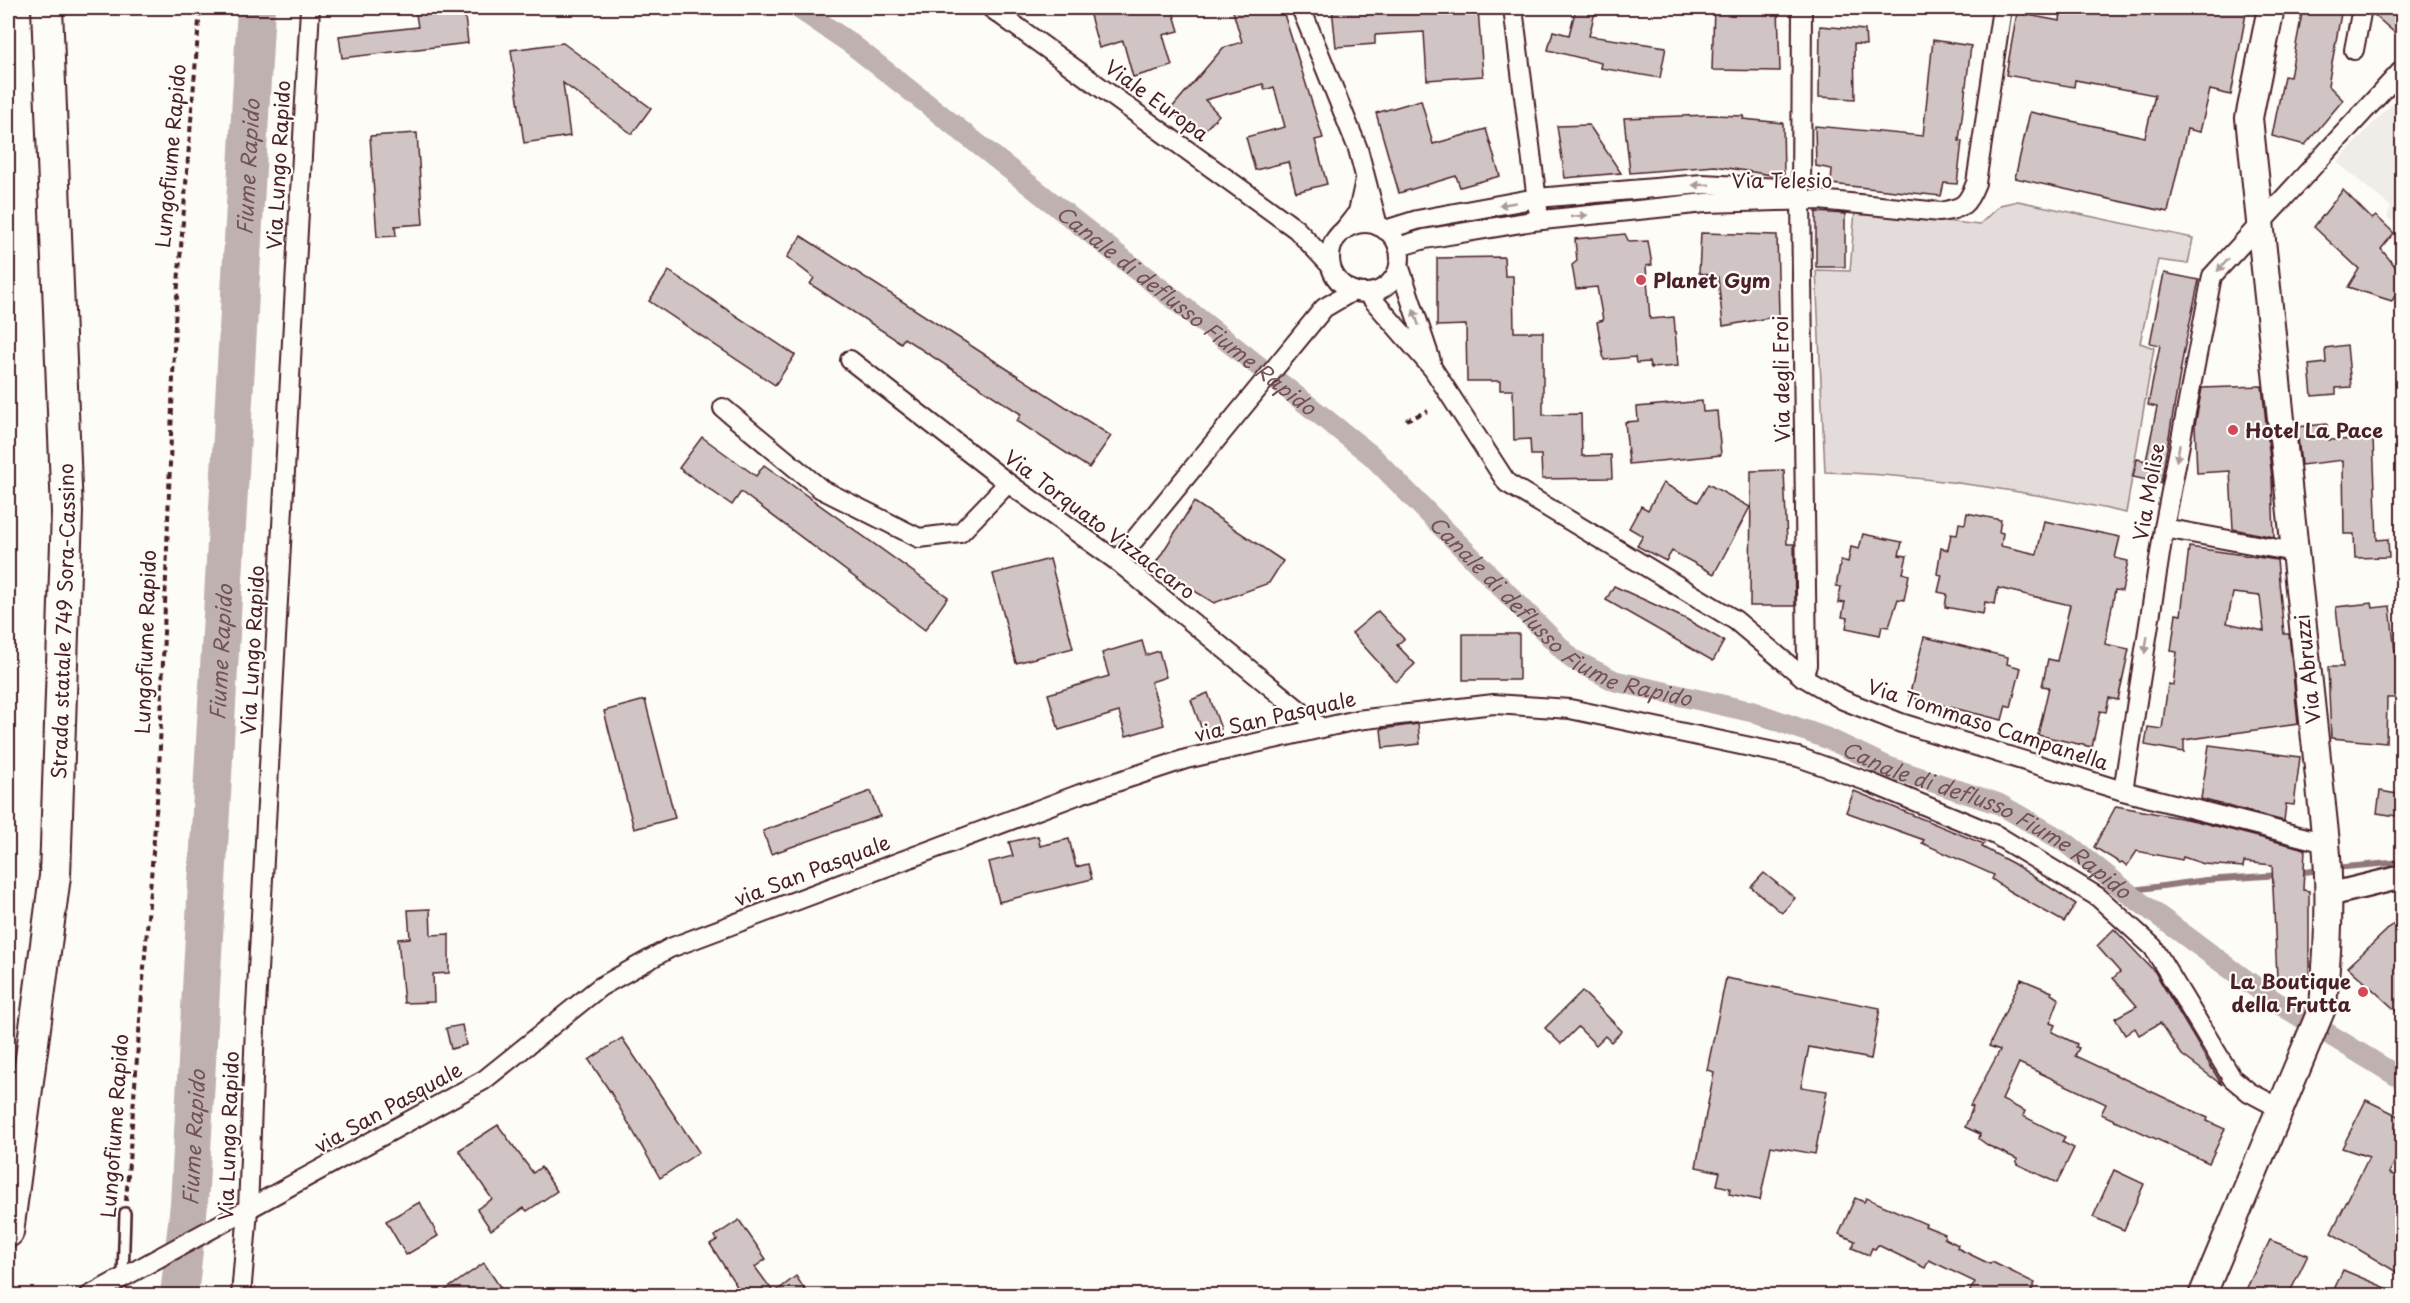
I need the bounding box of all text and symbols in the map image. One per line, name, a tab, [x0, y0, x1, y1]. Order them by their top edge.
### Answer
street label: Viale Europa	[1099, 52, 1216, 148]
street label: Lungofiume Rapido	[147, 63, 193, 249]
street label: Via Lungo Rapido	[259, 79, 297, 251]
water label: Fiume Rapido	[227, 97, 267, 236]
street label: Via Telesio	[1732, 165, 1832, 195]
one-way arrow	[1691, 180, 1710, 190]
water label: Canale di deflusso Fiume Rapido	[1050, 196, 1325, 423]
one-way arrow	[1497, 200, 1516, 209]
one-way arrow	[1570, 211, 1589, 221]
one-way arrow	[2216, 258, 2230, 272]
place label: Planet Gym	[1653, 265, 1771, 295]
marker: Planet Gym	[1634, 273, 1648, 287]
one-way arrow	[1411, 308, 1420, 326]
street label: Via degli Eroi	[1765, 315, 1797, 443]
place label: Hotel La Pace	[2245, 415, 2383, 445]
marker: Hotel La Pace	[2226, 423, 2240, 437]
street label: Via Molise	[2125, 441, 2171, 543]
street label: Via Torquato Vizzaccaro	[998, 442, 1202, 606]
one-way arrow	[2173, 443, 2182, 462]
street label: Strada statale 749 Sora-Cassino	[43, 463, 82, 780]
water label: Canale di deflusso Fiume Rapido	[1422, 507, 1696, 714]
street label: Lungofiume Rapido	[127, 549, 163, 735]
street label: Via Lungo Rapido	[233, 564, 271, 736]
water label: Fiume Rapido	[200, 582, 240, 721]
street label: Via Abruzzi	[2286, 613, 2328, 725]
one-way arrow	[2141, 635, 2150, 654]
street label: Via Tommaso Campanella	[1863, 671, 2113, 777]
street label: via San Pasquale	[1191, 683, 1359, 749]
water label: Canale di deflusso Fiume Rapido	[1837, 732, 2140, 907]
street label: via San Pasquale	[730, 826, 894, 914]
place label: La Boutique della Frutta	[2230, 966, 2351, 1019]
marker: La Boutique della Frutta	[2356, 985, 2370, 999]
street label: Lungofiume Rapido	[93, 1033, 135, 1219]
street label: Via Lungo Rapido	[210, 1051, 246, 1221]
street label: via San Pasquale	[309, 1054, 467, 1160]
water label: Fiume Rapido	[173, 1068, 213, 1206]

